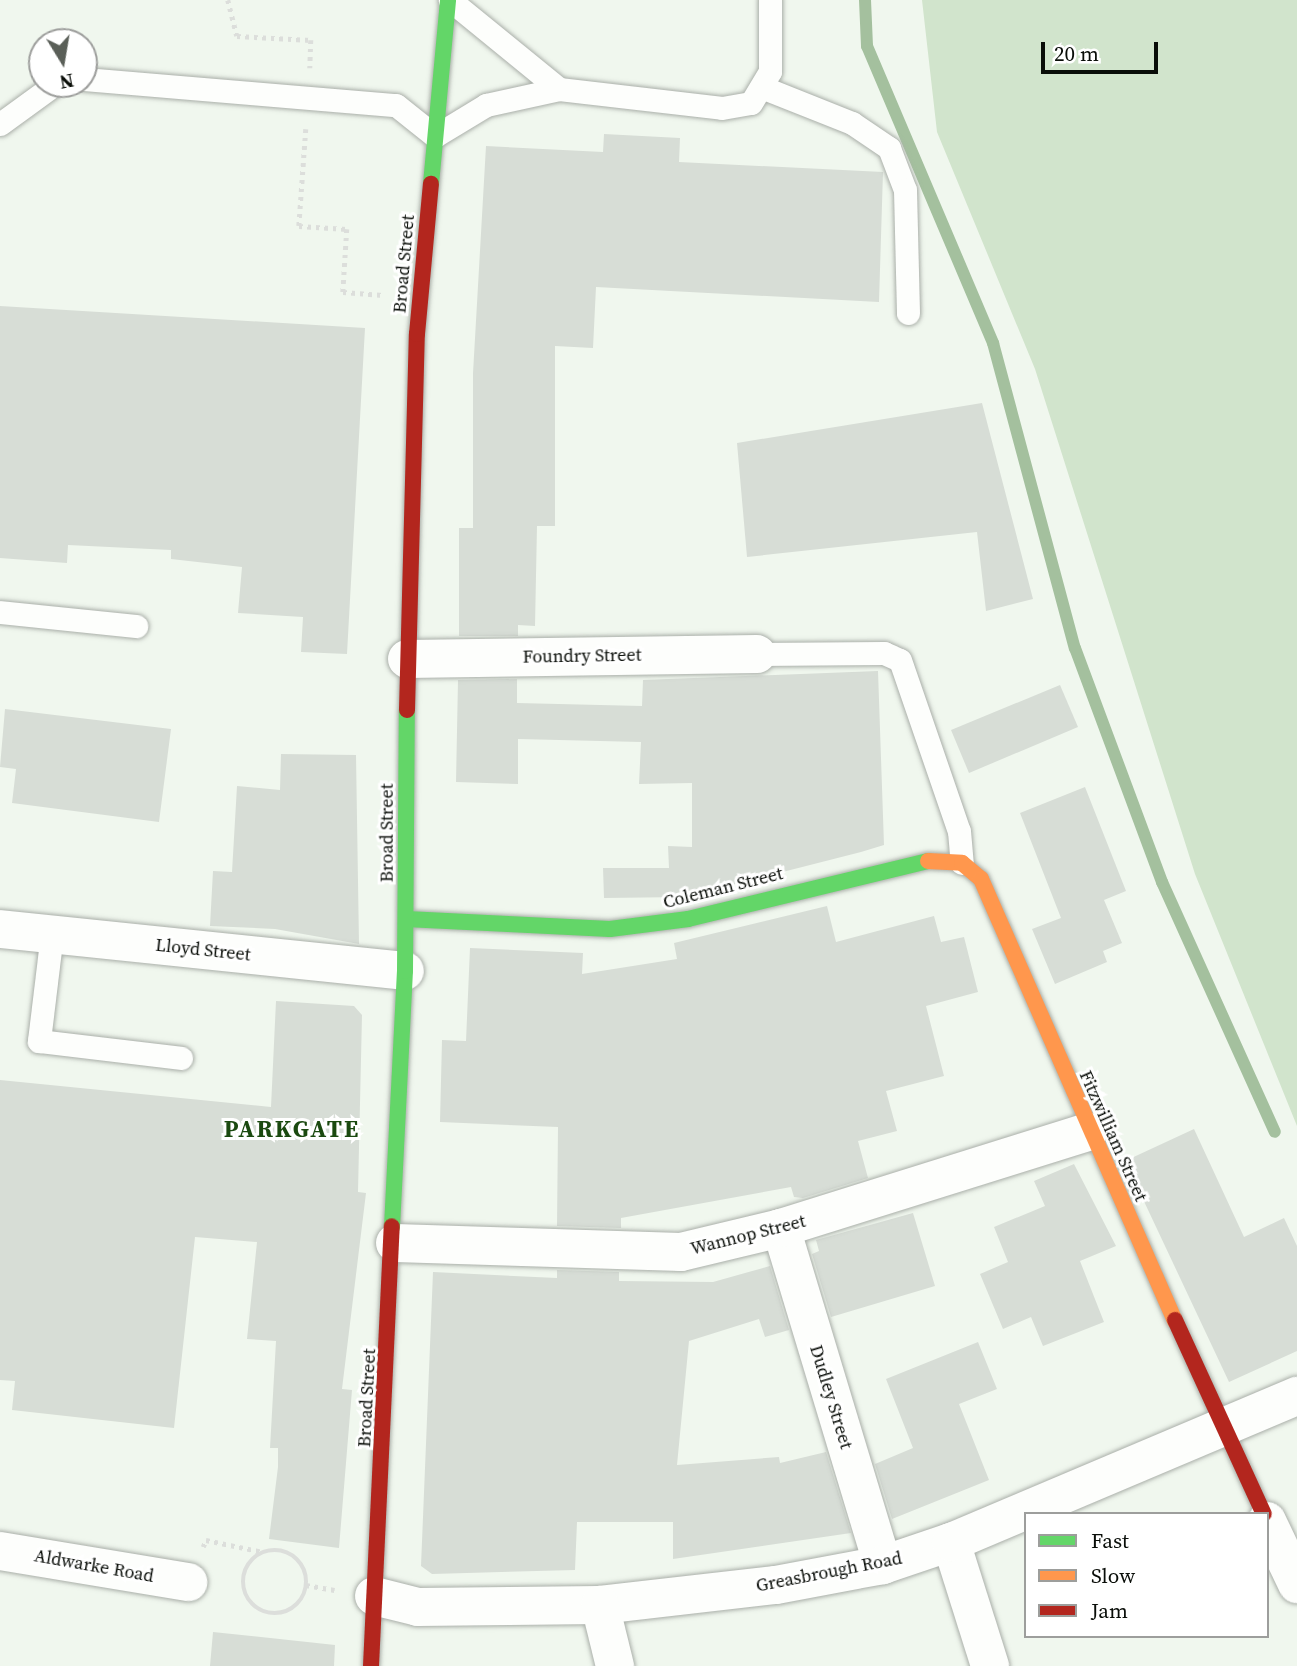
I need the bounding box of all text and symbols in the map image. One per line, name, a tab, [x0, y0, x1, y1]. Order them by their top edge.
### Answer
north arrow	[28, 28, 98, 98]
scale bar	[1045, 28, 1162, 72]
text: 20 m	[1054, 39, 1099, 68]
text: N	[57, 68, 76, 96]
street label: Broad Street	[389, 214, 419, 314]
street label: Foundry Street	[522, 644, 642, 668]
street label: Broad Street	[376, 784, 398, 882]
street label: Coleman Street	[661, 863, 785, 913]
street label: Lloyd Street	[154, 934, 252, 966]
street label: Fitzwilliam Street	[1074, 1067, 1152, 1205]
district label: PARKGATE	[225, 1115, 359, 1143]
street label: Wannop Street	[688, 1210, 808, 1260]
street label: Dudley Street	[805, 1342, 857, 1452]
street label: Broad Street	[354, 1348, 380, 1448]
legend	[1024, 1512, 1269, 1638]
text: Fast	[1091, 1526, 1129, 1555]
street label: Aldwarke Road	[33, 1545, 155, 1587]
street label: Greasbrough Road	[754, 1547, 904, 1597]
text: Slow	[1091, 1561, 1135, 1590]
text: Jam	[1091, 1596, 1128, 1625]

